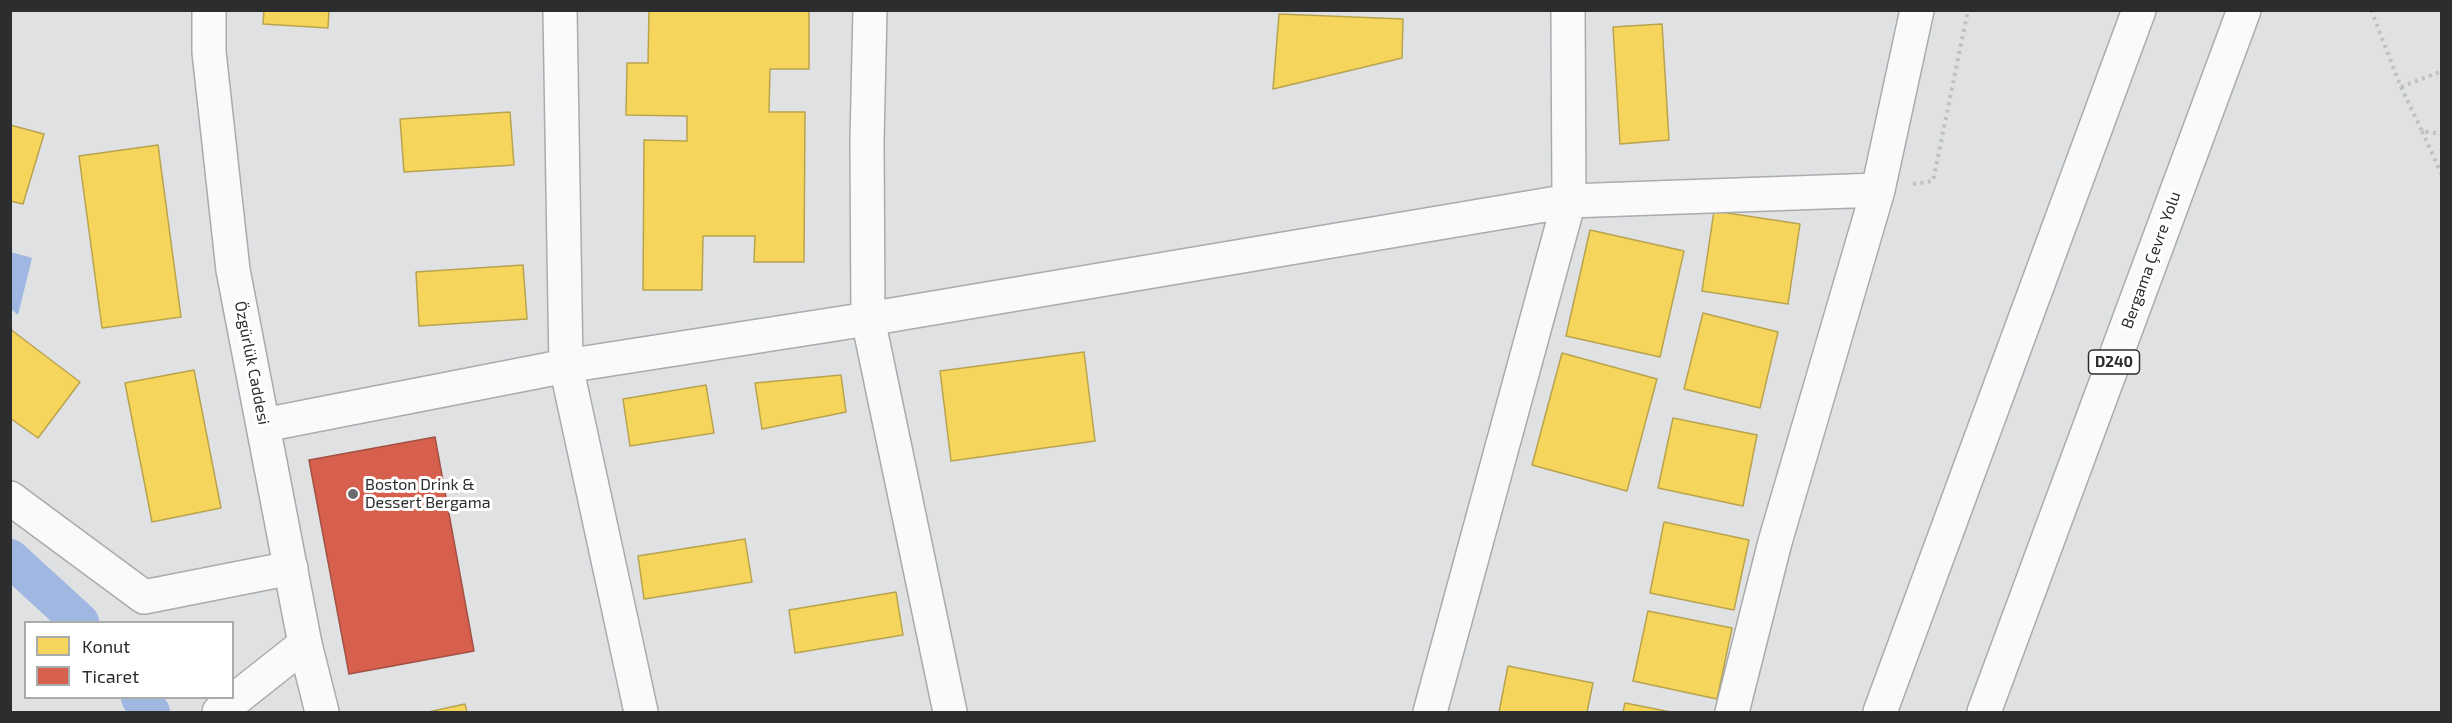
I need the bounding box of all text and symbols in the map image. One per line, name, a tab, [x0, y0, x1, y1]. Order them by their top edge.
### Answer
street label: Bergama Çevre Yolu	[2117, 189, 2185, 331]
street label: Özgürlük Caddesi	[231, 299, 273, 427]
road number: D240	[2088, 350, 2140, 374]
place label: Boston Drink & Dessert Bergama	[365, 475, 490, 513]
marker: Boston Drink & Dessert Bergama	[346, 487, 360, 501]
legend	[24, 621, 234, 699]
text: Konut	[82, 635, 130, 657]
text: Ticaret	[82, 665, 139, 687]

